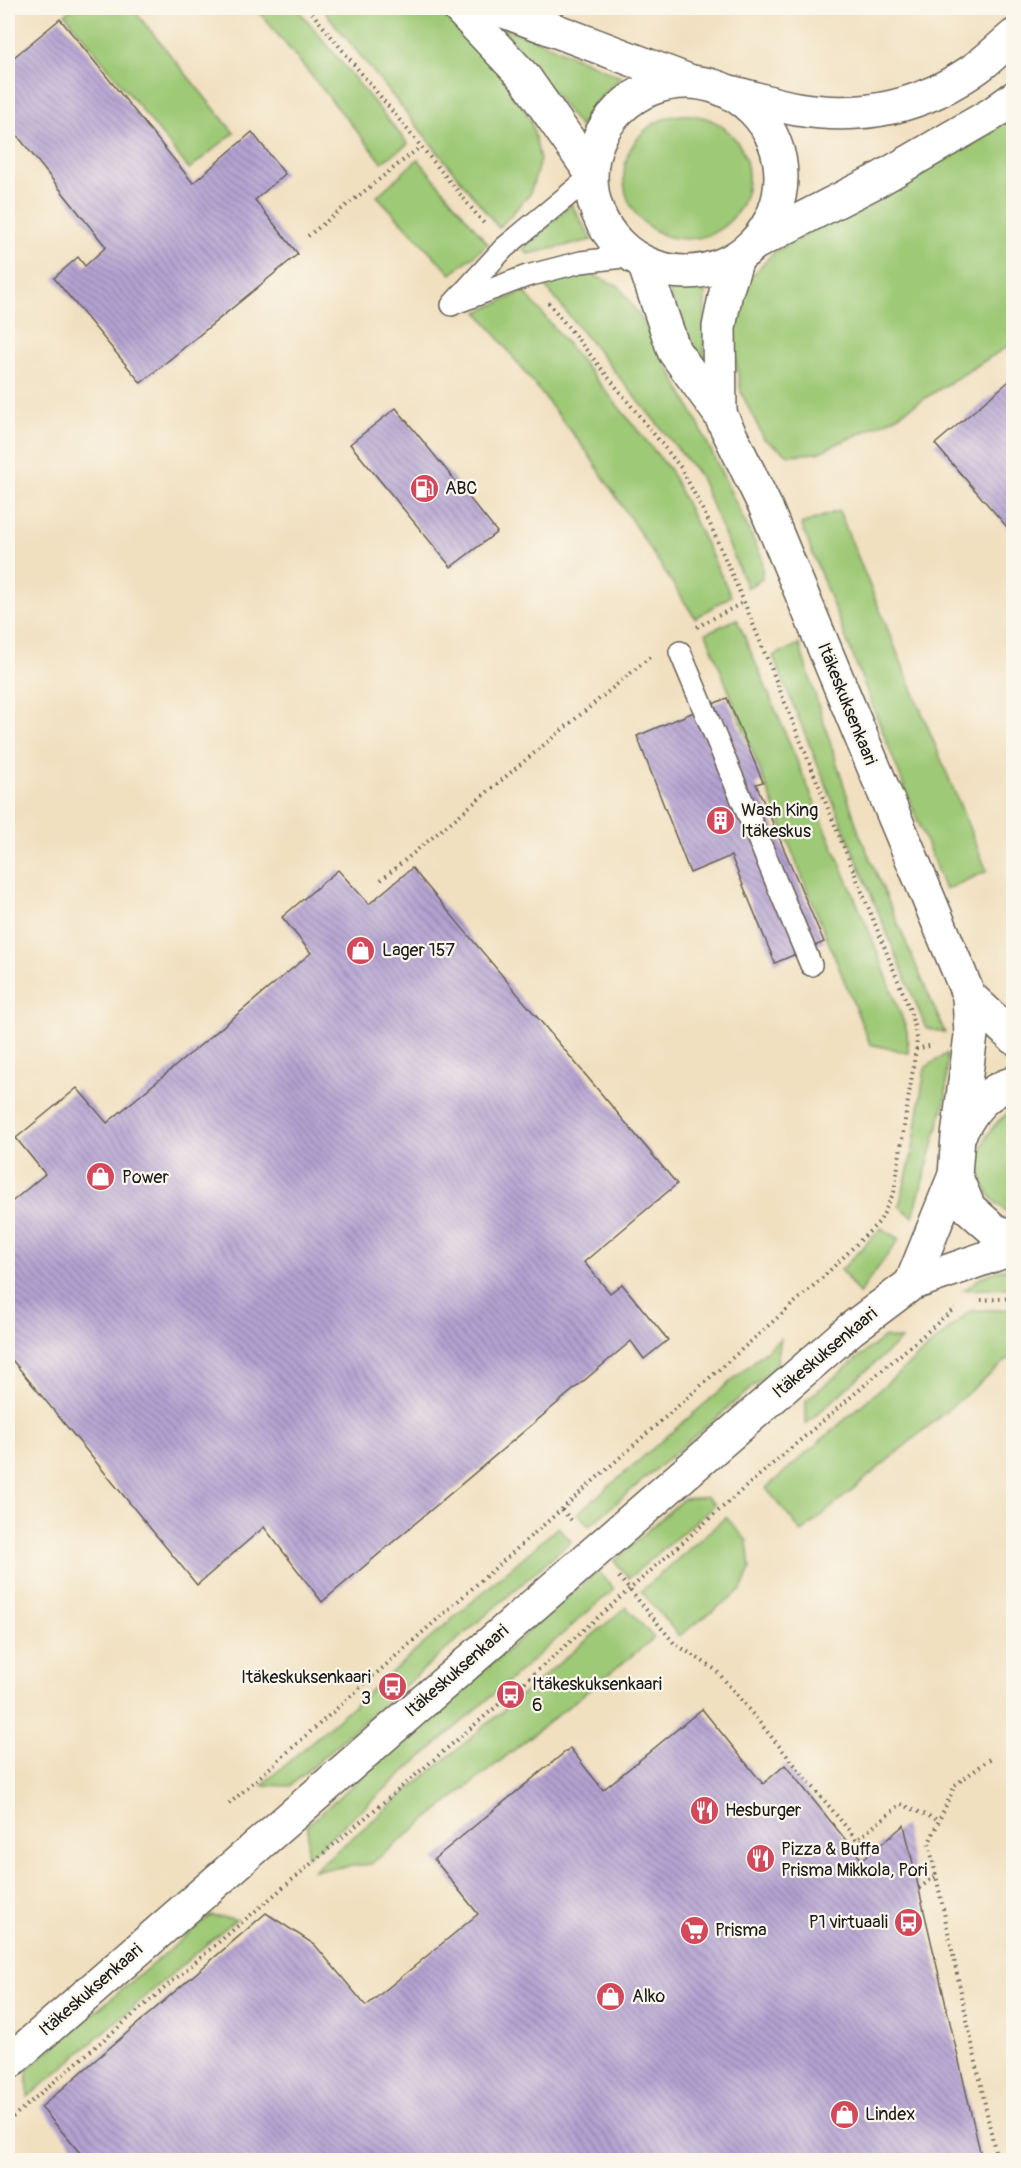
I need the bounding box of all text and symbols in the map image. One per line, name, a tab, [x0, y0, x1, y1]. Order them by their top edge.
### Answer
fuel station icon: ABC	[408, 472, 440, 504]
place label: ABC	[445, 477, 477, 500]
street label: Itäkeskuksenkaari	[812, 639, 882, 769]
place label: Wash King Itäkeskus	[741, 799, 818, 843]
building icon: Wash King Itäkeskus	[704, 804, 736, 836]
shop icon: Lager 157	[345, 934, 377, 966]
place label: Lager 157	[382, 939, 456, 962]
shop icon: Power	[85, 1161, 117, 1193]
place label: Power	[122, 1166, 169, 1189]
street label: Itäkeskuksenkaari	[768, 1302, 882, 1404]
street label: Itäkeskuksenkaari	[400, 1620, 514, 1722]
place label: Itäkeskuksenkaari 3	[241, 1666, 371, 1710]
bus stop icon: Itäkeskuksenkaari 3	[376, 1671, 408, 1703]
place label: Itäkeskuksenkaari 6	[532, 1673, 662, 1717]
bus stop icon: Itäkeskuksenkaari 6	[495, 1678, 527, 1710]
restaurant icon: Hesburger	[688, 1794, 720, 1826]
place label: Hesburger	[725, 1799, 802, 1822]
place label: Pizza & Buffa Prisma Mikkola, Pori	[781, 1838, 927, 1882]
restaurant icon: Pizza & Buffa Prisma Mikkola, Pori	[744, 1843, 776, 1875]
bus stop icon: P1 virtuaali	[893, 1906, 925, 1938]
place label: P1 virtuaali	[809, 1911, 888, 1934]
supermarket icon: Prisma	[678, 1914, 710, 1946]
place label: Prisma	[715, 1919, 767, 1942]
street label: Itäkeskuksenkaari	[34, 1939, 148, 2041]
shop icon: Alko	[595, 1980, 627, 2012]
place label: Alko	[632, 1985, 665, 2008]
shop icon: Lindex	[828, 2098, 860, 2130]
place label: Lindex	[865, 2103, 915, 2126]

